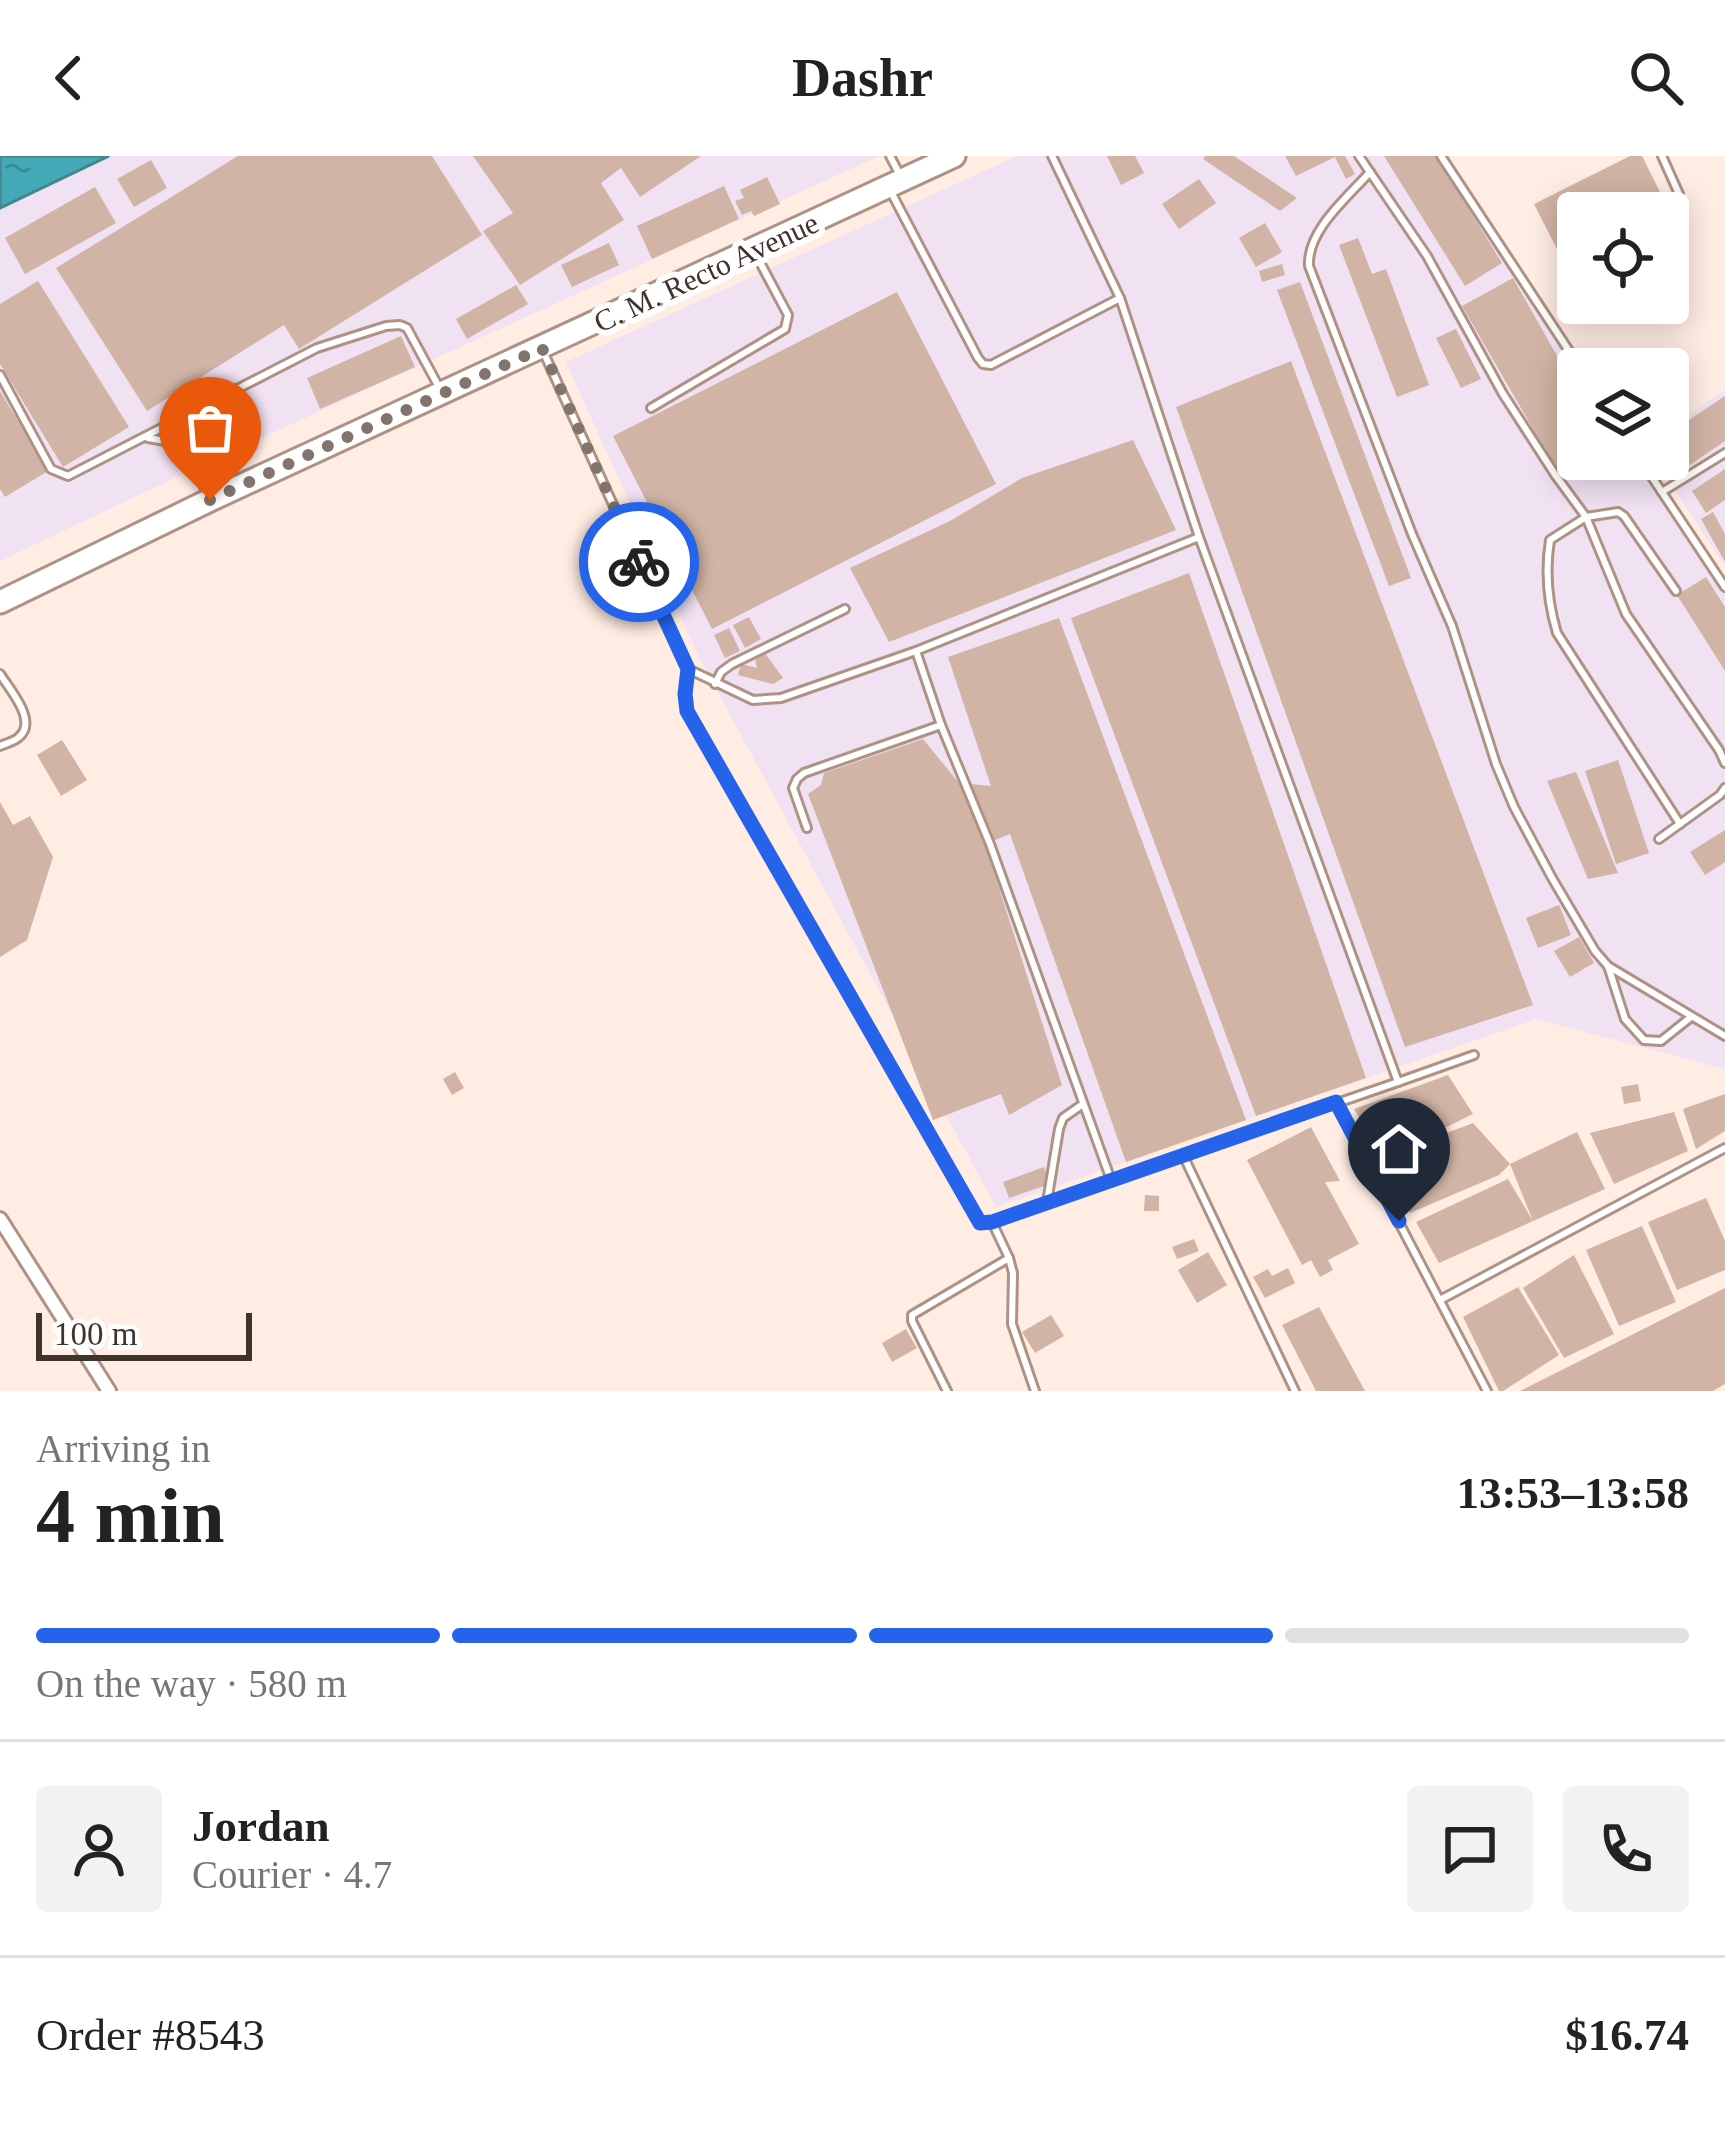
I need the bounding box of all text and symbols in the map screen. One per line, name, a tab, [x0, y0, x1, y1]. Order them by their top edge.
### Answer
icon: back	[36, 45, 102, 111]
icon: search	[1623, 45, 1689, 111]
text: Dashr	[792, 48, 933, 108]
map controls	[1557, 192, 1689, 480]
button: locate	[1557, 192, 1689, 324]
street label: C. M. Recto Avenue	[589, 206, 823, 338]
button: layers	[1557, 348, 1689, 480]
pin	[159, 377, 261, 500]
icon: bag	[177, 395, 243, 461]
courier	[579, 502, 699, 622]
icon: bike	[606, 529, 672, 595]
pin	[1348, 1098, 1450, 1221]
icon: home	[1366, 1116, 1432, 1182]
scale bar	[36, 1307, 252, 1360]
text: 100 m	[54, 1316, 137, 1352]
text: Arriving in	[36, 1427, 210, 1470]
text: 13:53–13:58	[1457, 1468, 1689, 1518]
text: 4 min	[36, 1472, 225, 1559]
text: On the way · 580 m	[36, 1662, 347, 1705]
button: person	[36, 1786, 162, 1912]
button: chat	[1407, 1786, 1533, 1912]
button: phone	[1563, 1786, 1689, 1912]
text: Jordan	[192, 1801, 330, 1851]
text: Courier · 4.7	[192, 1853, 392, 1896]
text: Order #8543	[36, 2010, 265, 2060]
text: $16.74	[1565, 2010, 1689, 2060]

